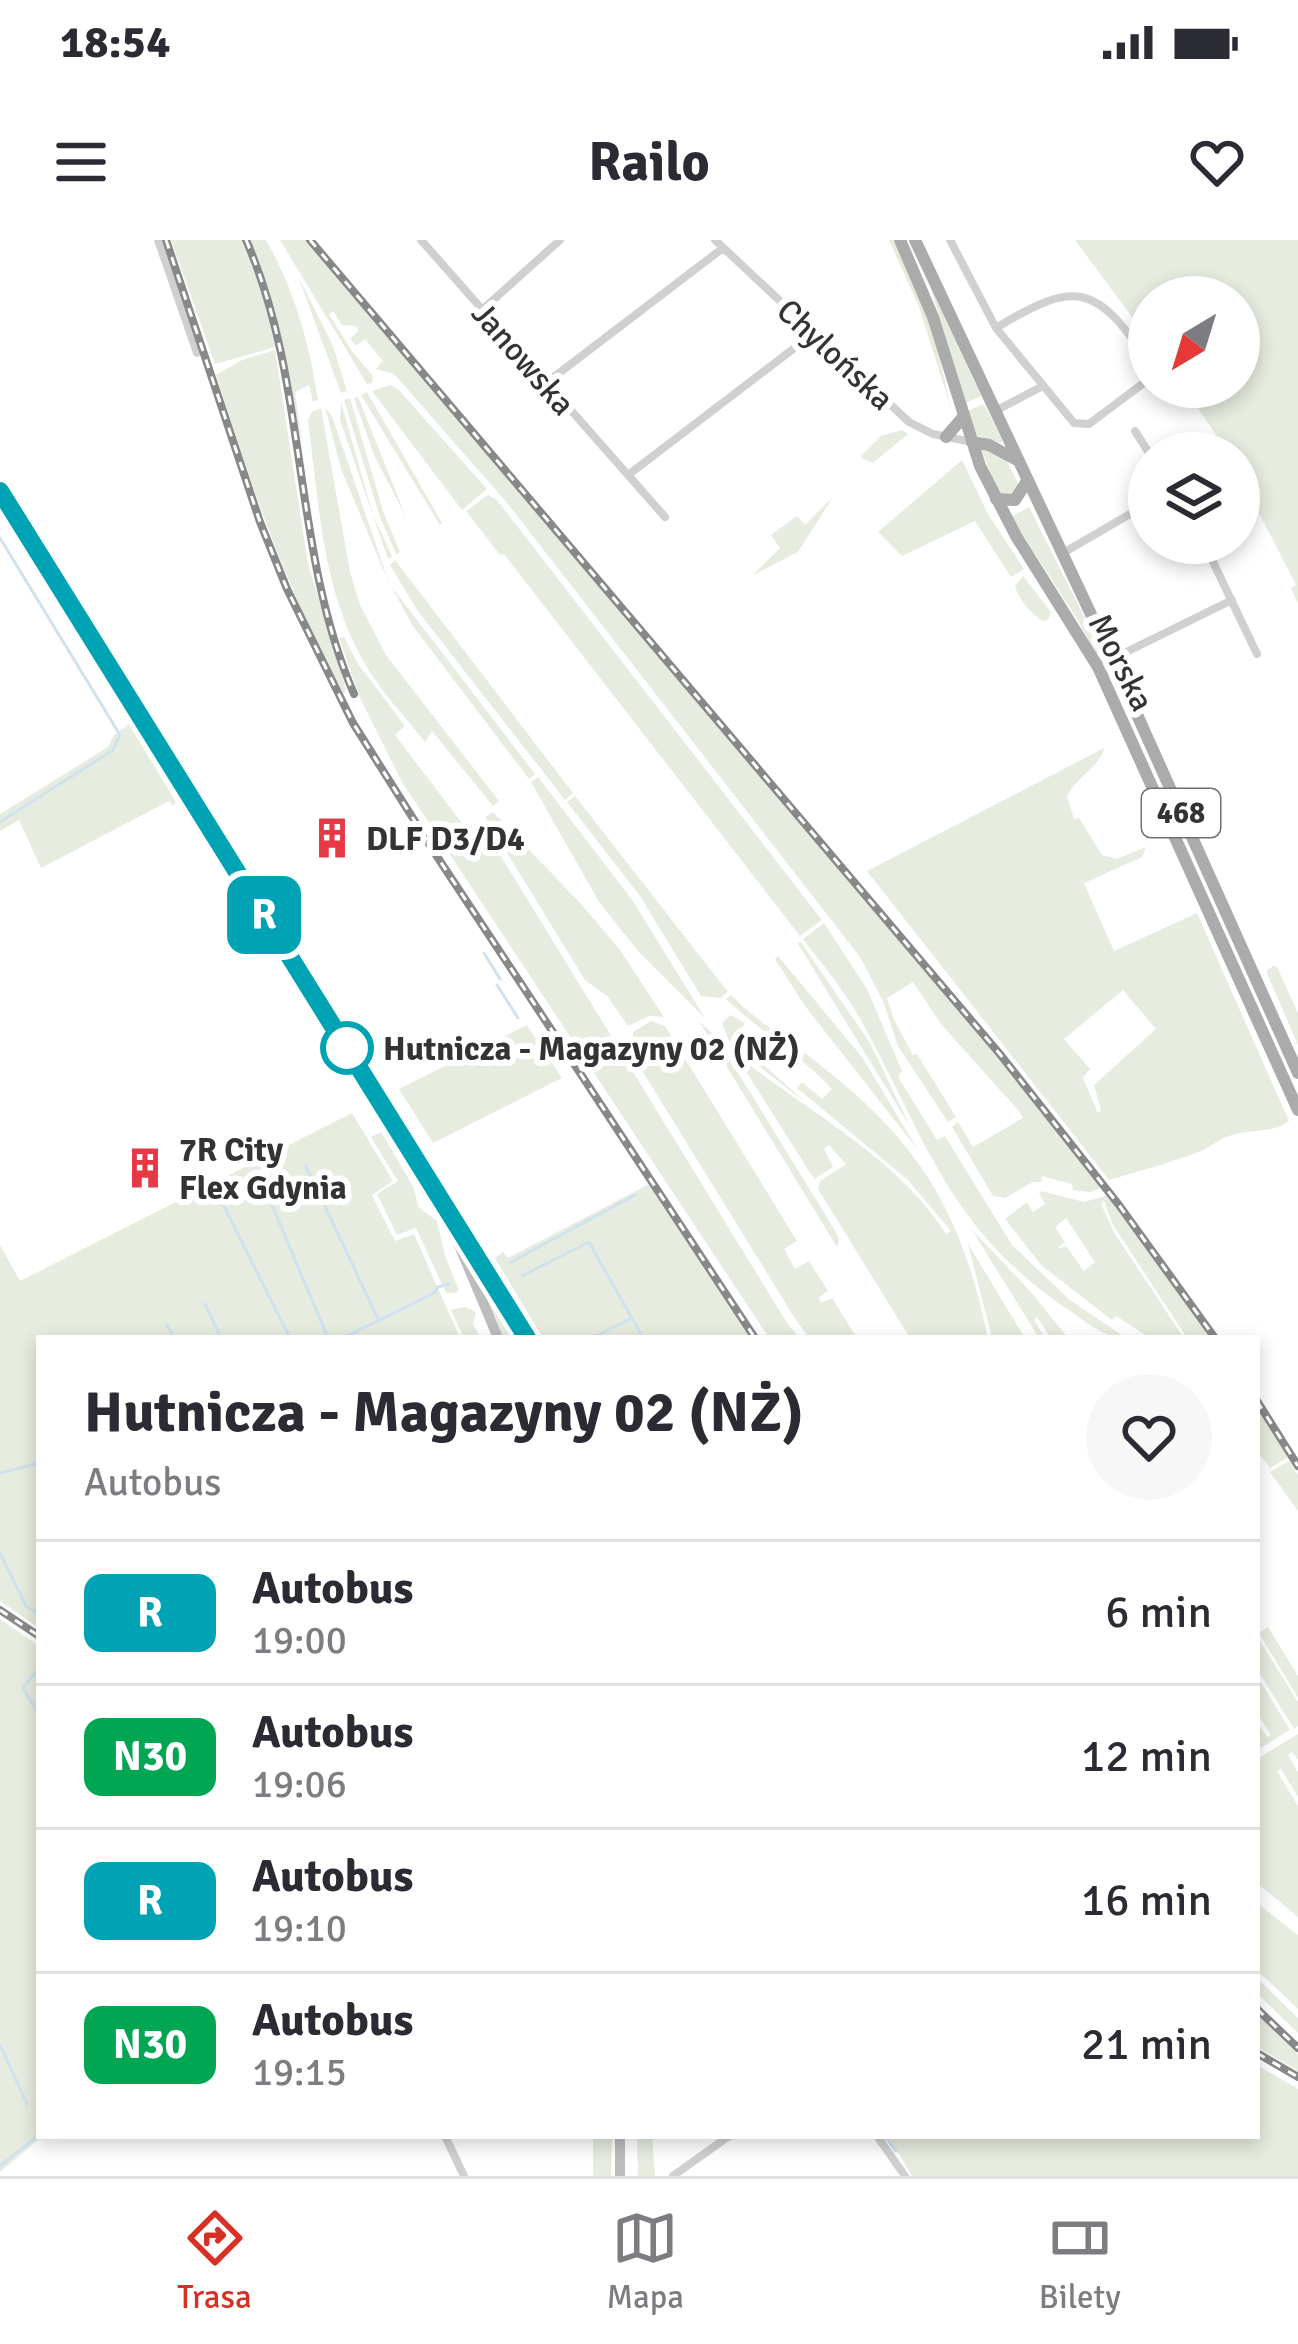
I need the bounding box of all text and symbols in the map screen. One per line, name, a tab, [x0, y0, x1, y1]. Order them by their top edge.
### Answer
text: 18:54	[60, 15, 170, 70]
icon: menu	[48, 129, 114, 195]
text: Railo	[588, 129, 710, 196]
icon: heart	[1184, 129, 1250, 195]
north arrow	[1128, 276, 1260, 408]
map controls	[1128, 276, 1260, 564]
street label: Chylońska	[768, 291, 902, 420]
street label: Janowska	[462, 294, 583, 424]
button: layers	[1128, 432, 1260, 564]
street label: Morska	[1079, 607, 1162, 718]
road number: 468	[1142, 789, 1220, 837]
building icon: DLF D3/D4	[309, 815, 355, 861]
place label: DLF D3/D4	[366, 819, 525, 860]
line badge: R	[225, 876, 303, 954]
text: R	[251, 889, 277, 940]
marker: Hutnicza - Magazyny 02 (NŻ)	[322, 1023, 372, 1073]
place label: Hutnicza - Magazyny 02 (NŻ)	[383, 1029, 800, 1070]
place label: 7R City Flex Gdynia	[179, 1130, 347, 1209]
building icon: 7R City Flex Gdynia	[122, 1145, 168, 1191]
button: heart	[1086, 1374, 1212, 1500]
text: Hutnicza - Magazyny 02 (NŻ)	[84, 1377, 804, 1448]
text: Autobus	[84, 1458, 221, 1506]
text: Autobus	[252, 1561, 413, 1616]
text: 6 min	[1105, 1585, 1212, 1640]
text: R	[137, 1587, 163, 1638]
text: 19:00	[252, 1616, 347, 1664]
text: Autobus	[252, 1705, 413, 1760]
text: 12 min	[1081, 1729, 1212, 1784]
text: N30	[113, 1731, 187, 1782]
text: 19:06	[252, 1760, 347, 1808]
text: Autobus	[252, 1849, 413, 1904]
text: 16 min	[1081, 1873, 1212, 1928]
text: R	[137, 1875, 163, 1926]
text: 19:10	[252, 1904, 347, 1952]
text: Autobus	[252, 1993, 413, 2048]
text: 21 min	[1081, 2017, 1212, 2072]
text: N30	[113, 2019, 187, 2070]
text: 19:15	[252, 2048, 347, 2096]
tab: Trasa	[177, 2205, 252, 2318]
tab: Mapa	[606, 2205, 684, 2318]
tab: Bilety	[1039, 2205, 1121, 2318]

